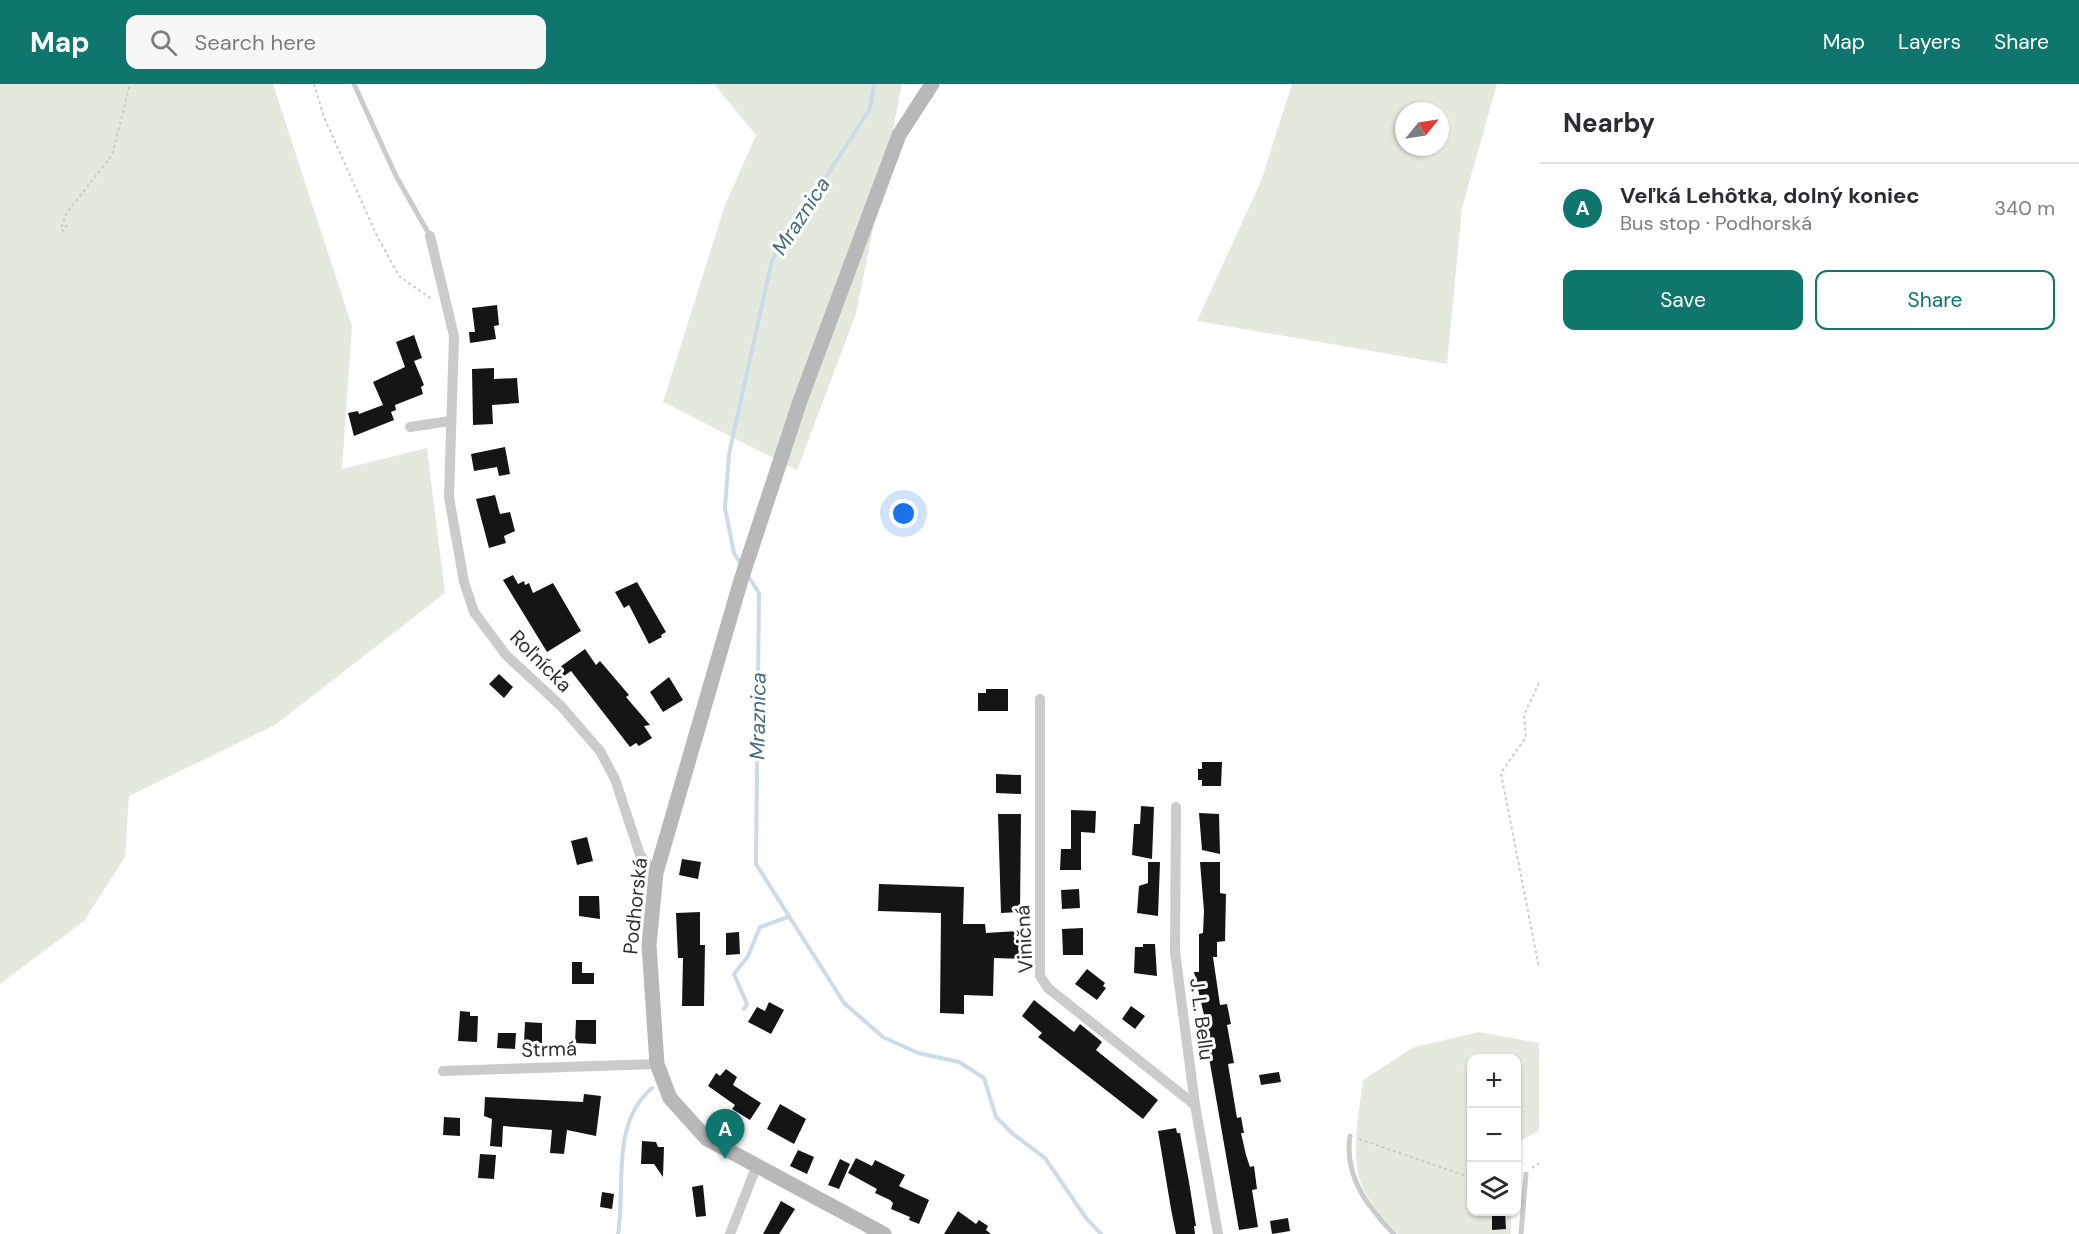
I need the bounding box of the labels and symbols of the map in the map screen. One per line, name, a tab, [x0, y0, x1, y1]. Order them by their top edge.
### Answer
north arrow	[1395, 102, 1449, 156]
water label: Mraznica	[765, 172, 837, 260]
your location	[889, 499, 918, 528]
street label: Roľnícka	[504, 624, 578, 698]
water label: Mraznica	[743, 672, 773, 760]
street label: Podhorská	[617, 856, 653, 956]
street label: Viničná	[1009, 904, 1039, 974]
street label: J. L. Bellu	[1184, 976, 1220, 1062]
street label: Strmá	[521, 1035, 577, 1063]
pin: A	[706, 1110, 744, 1159]

